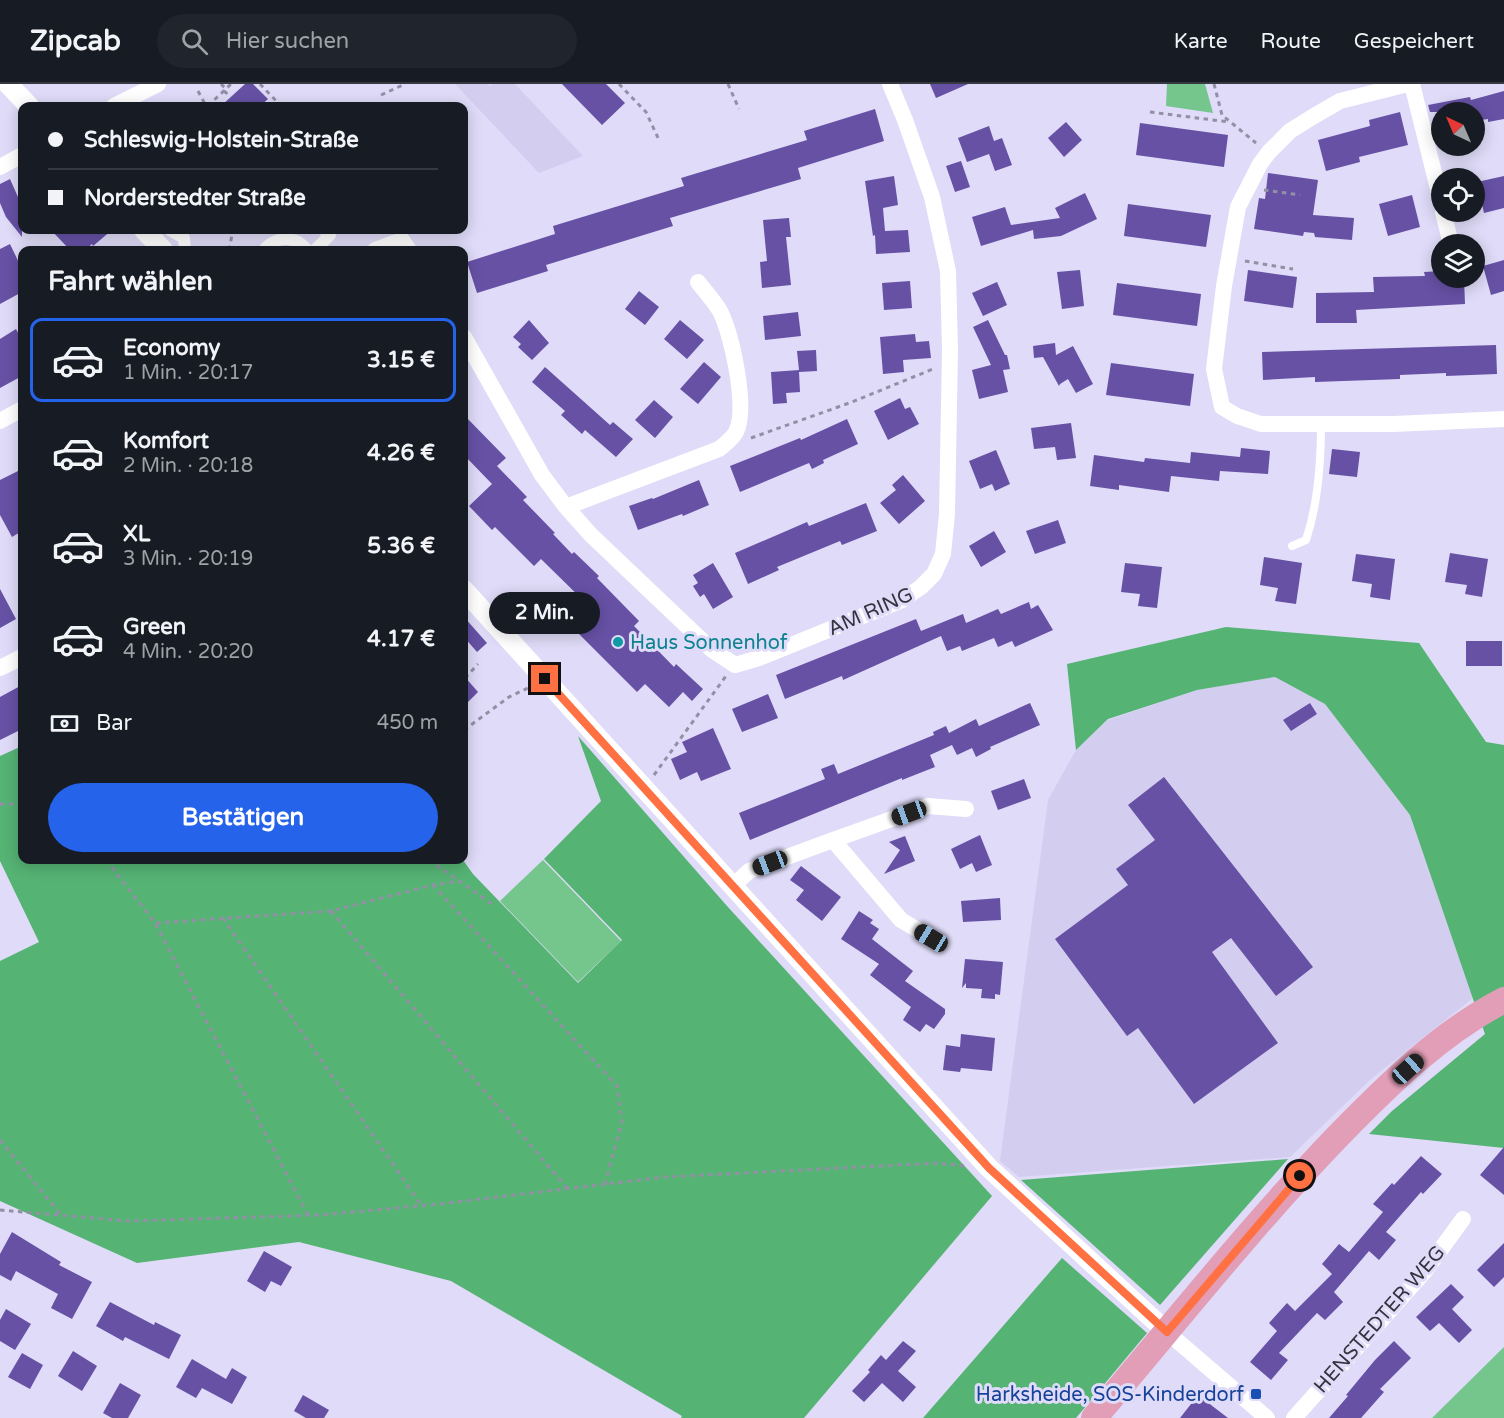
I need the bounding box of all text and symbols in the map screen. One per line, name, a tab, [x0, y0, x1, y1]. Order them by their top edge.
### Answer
search box	[157, 14, 577, 68]
text: Zipcab	[30, 24, 121, 58]
icon: search	[178, 25, 211, 58]
text: Hier suchen	[226, 28, 349, 54]
text: Karte	[1174, 29, 1228, 54]
text: Route	[1261, 29, 1321, 54]
text: Gespeichert	[1354, 29, 1474, 54]
north arrow	[1431, 102, 1485, 156]
map controls	[1431, 102, 1485, 288]
text: Schleswig-Holstein-Straße	[84, 127, 359, 153]
button: locate	[1431, 168, 1485, 222]
text: Norderstedter Straße	[84, 185, 306, 211]
button: layers	[1431, 234, 1485, 288]
text: Fahrt wählen	[48, 265, 213, 298]
icon: car	[51, 333, 105, 387]
text: Economy	[123, 335, 220, 361]
text: 3.15 €	[367, 347, 435, 373]
text: 1 Min. · 20:17	[123, 361, 253, 385]
icon: car	[51, 426, 105, 480]
text: Komfort	[123, 428, 209, 454]
text: 4.26 €	[367, 440, 435, 466]
text: 2 Min. · 20:18	[123, 454, 253, 478]
icon: car	[51, 519, 105, 573]
text: XL	[123, 521, 150, 547]
text: 5.36 €	[367, 533, 435, 559]
text: 3 Min. · 20:19	[123, 547, 253, 571]
street label: AM RING	[824, 583, 917, 641]
callout: 2 Min.	[490, 592, 600, 634]
text: 2 Min.	[515, 601, 574, 625]
icon: car	[51, 612, 105, 666]
text: Green	[123, 614, 186, 640]
text: 4.17 €	[367, 626, 435, 652]
place label: Haus Sonnenhof	[630, 631, 788, 655]
marker: Haus Sonnenhof	[611, 635, 625, 649]
text: 4 Min. · 20:20	[123, 640, 253, 664]
route end	[531, 665, 558, 692]
icon: cash	[48, 707, 81, 740]
text: Bar	[96, 710, 132, 736]
text: 450 m	[377, 711, 438, 735]
button: Bestätigen	[48, 783, 438, 852]
car	[889, 798, 929, 828]
car	[750, 848, 790, 878]
car	[911, 921, 951, 955]
car	[1389, 1050, 1427, 1088]
route start	[1286, 1162, 1313, 1189]
street label: HENSTEDTER WEG	[1309, 1241, 1450, 1398]
place label: Harksheide, SOS-Kinderdorf	[976, 1383, 1244, 1407]
marker: Harksheide, SOS-Kinderdorf	[1249, 1387, 1263, 1401]

